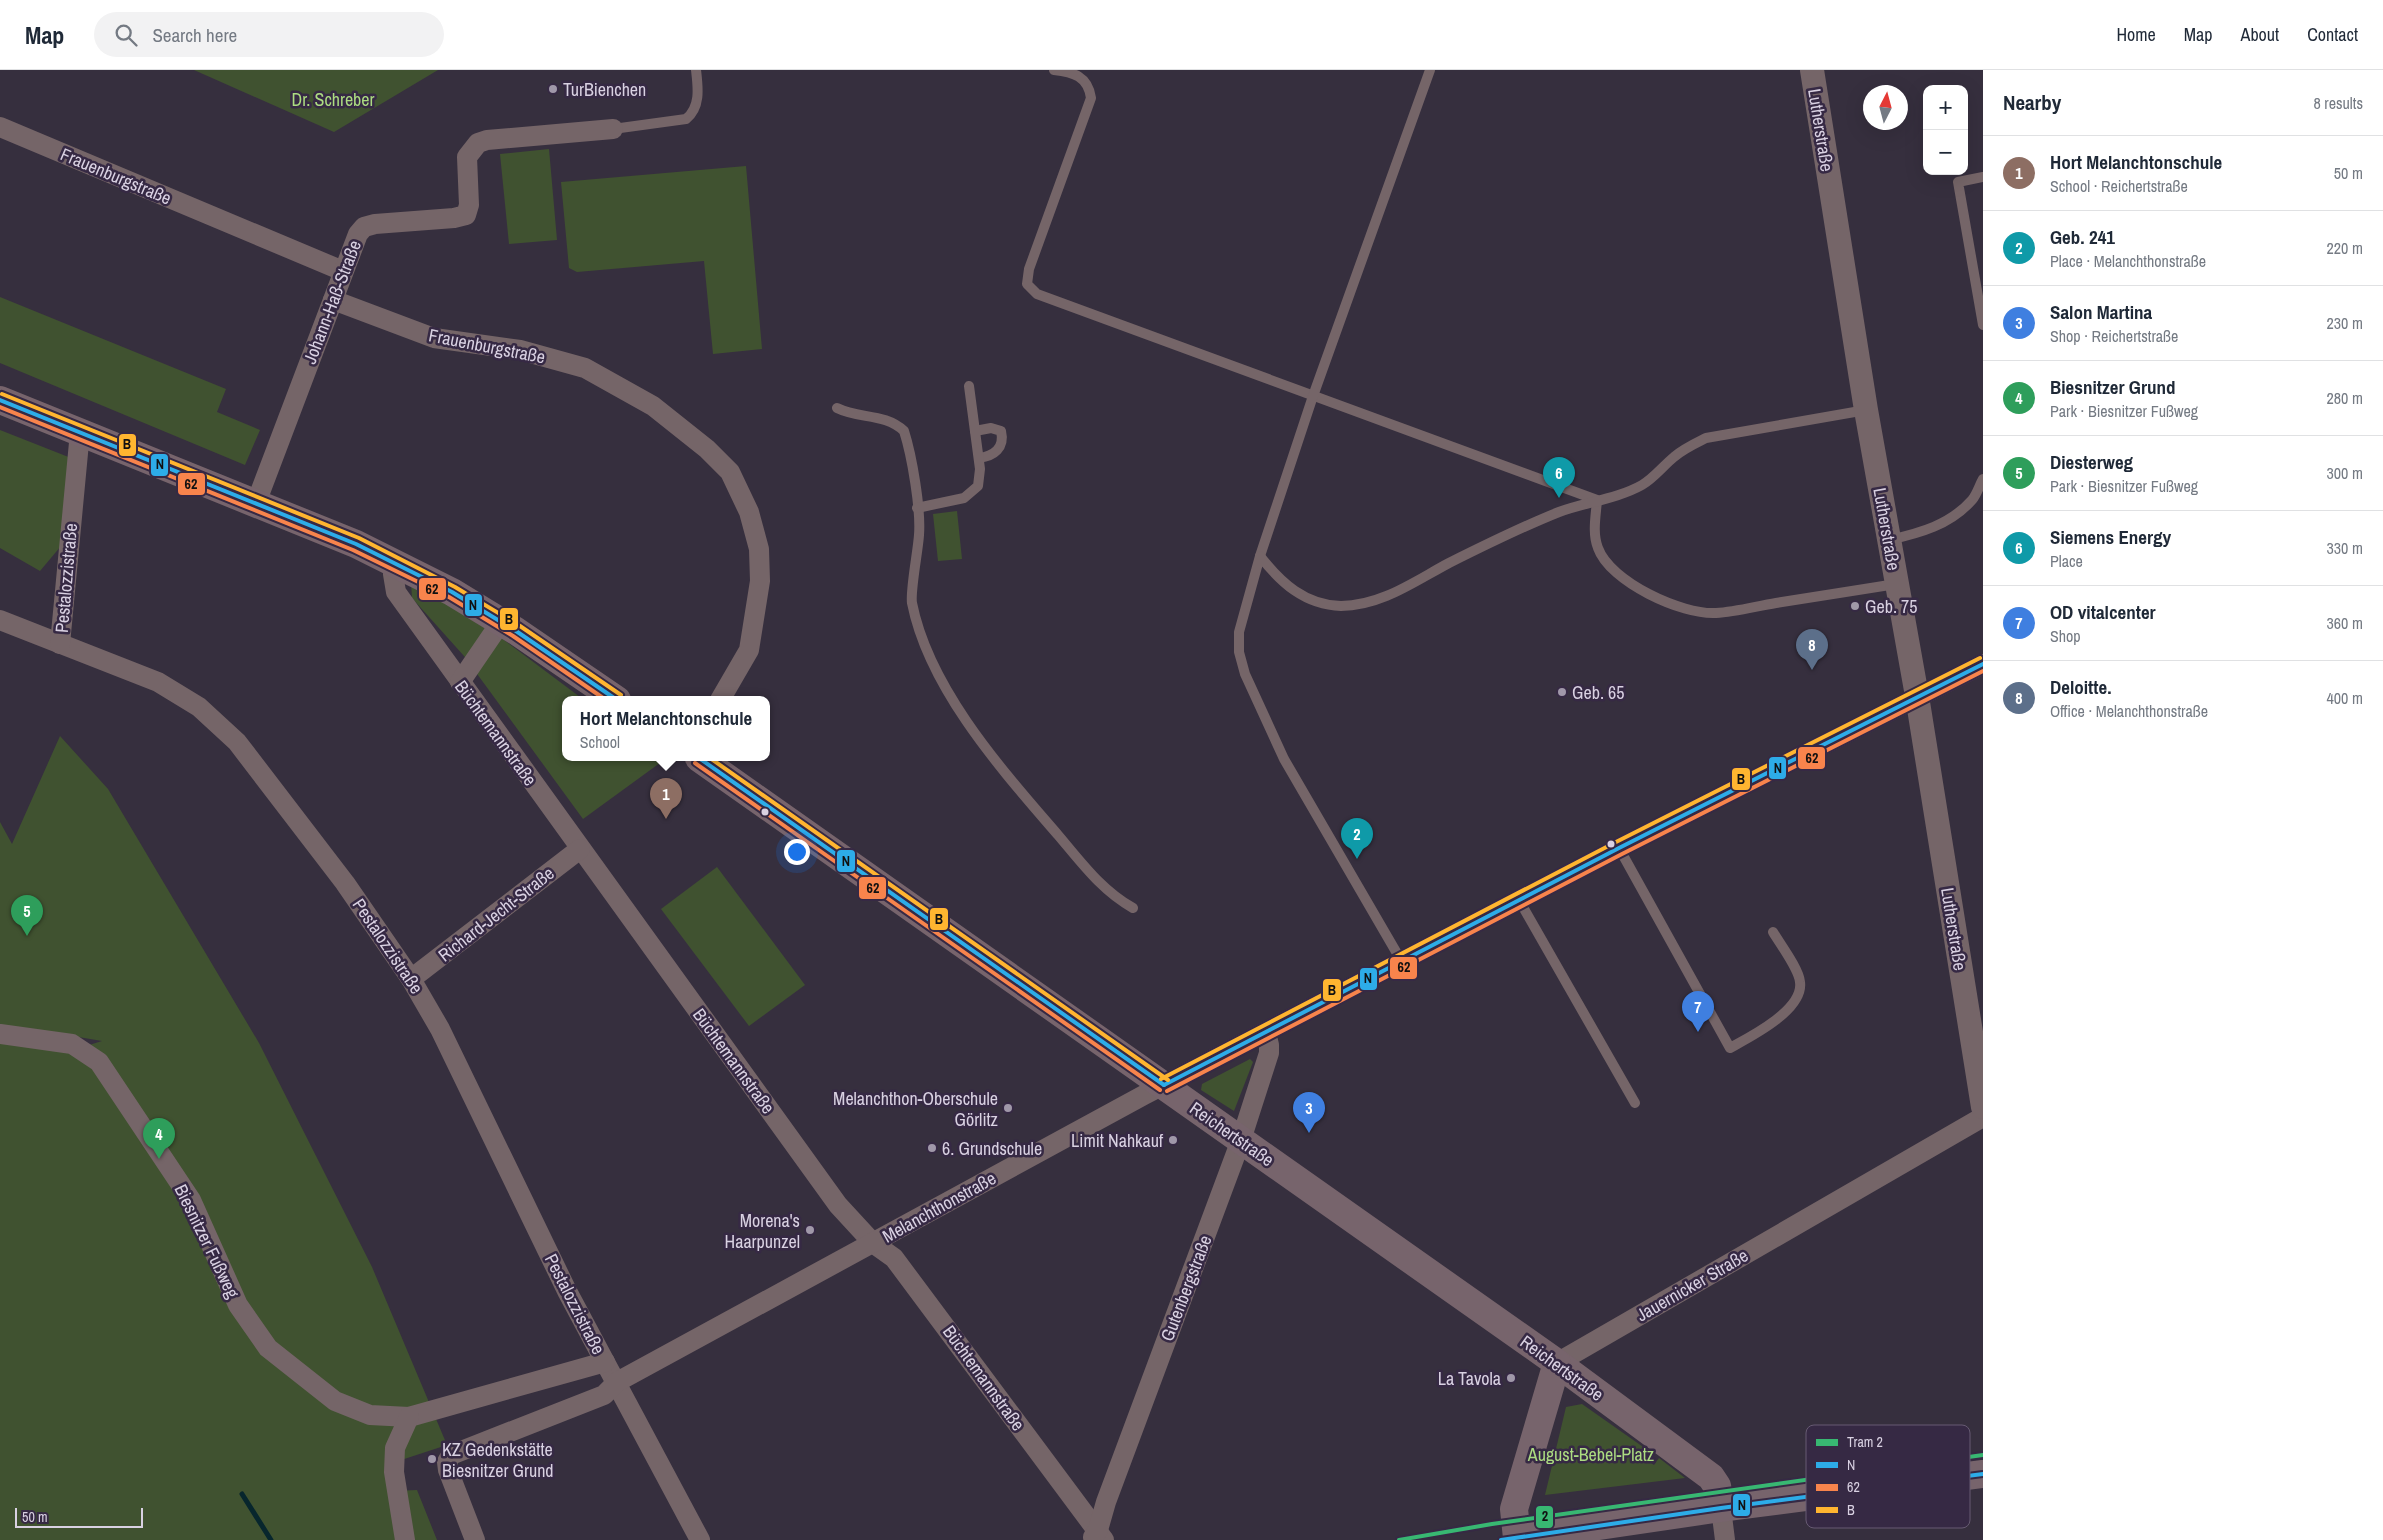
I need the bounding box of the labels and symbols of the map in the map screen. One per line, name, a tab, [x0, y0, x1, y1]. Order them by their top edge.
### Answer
place label: TurBienchen	[563, 77, 646, 102]
marker: TurBienchen	[547, 83, 559, 95]
north arrow	[1863, 85, 1908, 130]
park label: Dr. Schreber	[292, 87, 375, 112]
street label: Lutherstraße	[1802, 87, 1840, 173]
street label: Frauenburgstraße	[57, 141, 175, 211]
street label: Johann-Haß-Straße	[297, 237, 367, 367]
street label: Frauenburgstraße	[427, 322, 547, 370]
line badge: B	[118, 433, 137, 457]
text: B	[123, 435, 131, 453]
line badge: N	[150, 453, 169, 477]
text: N	[156, 455, 164, 473]
pin: 6	[1543, 457, 1575, 498]
line badge: 62	[177, 472, 206, 496]
text: 62	[185, 475, 197, 493]
street label: Lutherstraße	[1867, 486, 1907, 572]
street label: Pestalozzistraße	[49, 522, 83, 634]
line badge: 62	[418, 577, 447, 601]
text: 62	[426, 580, 438, 598]
line badge: N	[464, 593, 483, 617]
place label: Geb. 75	[1865, 594, 1918, 619]
text: N	[469, 596, 477, 614]
marker: Geb. 75	[1849, 600, 1861, 612]
line badge: B	[499, 607, 519, 631]
text: B	[505, 610, 513, 628]
pin: 8	[1796, 629, 1828, 670]
street label: Büchtemannstraße	[449, 675, 543, 791]
place label: Geb. 65	[1572, 680, 1625, 705]
marker: Geb. 65	[1556, 686, 1568, 698]
line badge: 62	[1797, 746, 1826, 770]
text: 62	[1806, 749, 1818, 767]
line badge: N	[1768, 756, 1787, 780]
text: N	[1774, 759, 1782, 777]
line badge: B	[1731, 767, 1751, 791]
text: B	[1737, 770, 1745, 788]
pin: 1	[650, 778, 682, 819]
unlabelled marker	[760, 807, 770, 817]
pin: 2	[1341, 818, 1373, 859]
your location	[784, 839, 810, 865]
unlabelled marker	[1606, 839, 1616, 849]
line badge: N	[836, 849, 856, 873]
text: N	[842, 852, 850, 870]
street label: Richard-Jecht-Straße	[433, 861, 559, 967]
line badge: 62	[858, 876, 887, 900]
text: 62	[867, 879, 879, 897]
street label: Lutherstraße	[1935, 886, 1973, 972]
street label: Pestalozzistraße	[347, 893, 429, 999]
pin: 5	[11, 895, 43, 936]
line badge: B	[929, 907, 949, 931]
text: B	[935, 910, 943, 928]
line badge: 62	[1389, 956, 1418, 980]
text: 62	[1398, 958, 1410, 976]
line badge: N	[1359, 967, 1378, 991]
text: N	[1364, 969, 1372, 987]
line badge: B	[1322, 978, 1342, 1002]
text: B	[1328, 981, 1336, 999]
pin: 7	[1682, 991, 1714, 1032]
street label: Büchtemannstraße	[687, 1003, 781, 1119]
place label: Melanchthon-Oberschule Görlitz	[833, 1086, 998, 1132]
pin: 3	[1293, 1092, 1325, 1133]
street label: Reichertstraße	[1185, 1096, 1279, 1172]
marker: Melanchthon-Oberschule Görlitz	[1002, 1102, 1014, 1114]
pin: 4	[143, 1118, 175, 1159]
place label: Limit Nahkauf	[1071, 1128, 1164, 1153]
marker: Limit Nahkauf	[1167, 1134, 1179, 1146]
place label: 6. Grundschule	[942, 1136, 1042, 1161]
marker: 6. Grundschule	[926, 1142, 938, 1154]
street label: Melanchthonstraße	[878, 1165, 1000, 1249]
street label: Biesnitzer Fußweg	[169, 1180, 246, 1303]
place label: Morena's Haarpunzel	[725, 1208, 800, 1254]
marker: Morena's Haarpunzel	[804, 1224, 816, 1236]
street label: Gutenbergstraße	[1154, 1231, 1218, 1345]
street label: Jauernicker Straße	[1631, 1243, 1753, 1327]
street label: Pestalozzistraße	[539, 1249, 611, 1359]
street label: Büchtemannstraße	[937, 1320, 1031, 1436]
street label: Reichertstraße	[1515, 1329, 1609, 1407]
place label: La Tavola	[1438, 1366, 1501, 1391]
marker: La Tavola	[1505, 1372, 1517, 1384]
legend	[1806, 1425, 1970, 1528]
text: Tram 2	[1847, 1433, 1883, 1451]
place label: KZ Gedenkstätte Biesnitzer Grund	[442, 1437, 554, 1483]
park label: August-Bebel-Platz	[1527, 1442, 1654, 1467]
marker: KZ Gedenkstätte Biesnitzer Grund	[426, 1453, 438, 1465]
text: N	[1847, 1456, 1855, 1474]
text: 62	[1847, 1478, 1860, 1496]
line badge: N	[1732, 1493, 1751, 1517]
text: N	[1738, 1496, 1746, 1514]
text: B	[1847, 1501, 1855, 1519]
scale bar	[15, 1505, 142, 1528]
line badge: 2	[1535, 1505, 1554, 1529]
text: 2	[1542, 1507, 1548, 1525]

